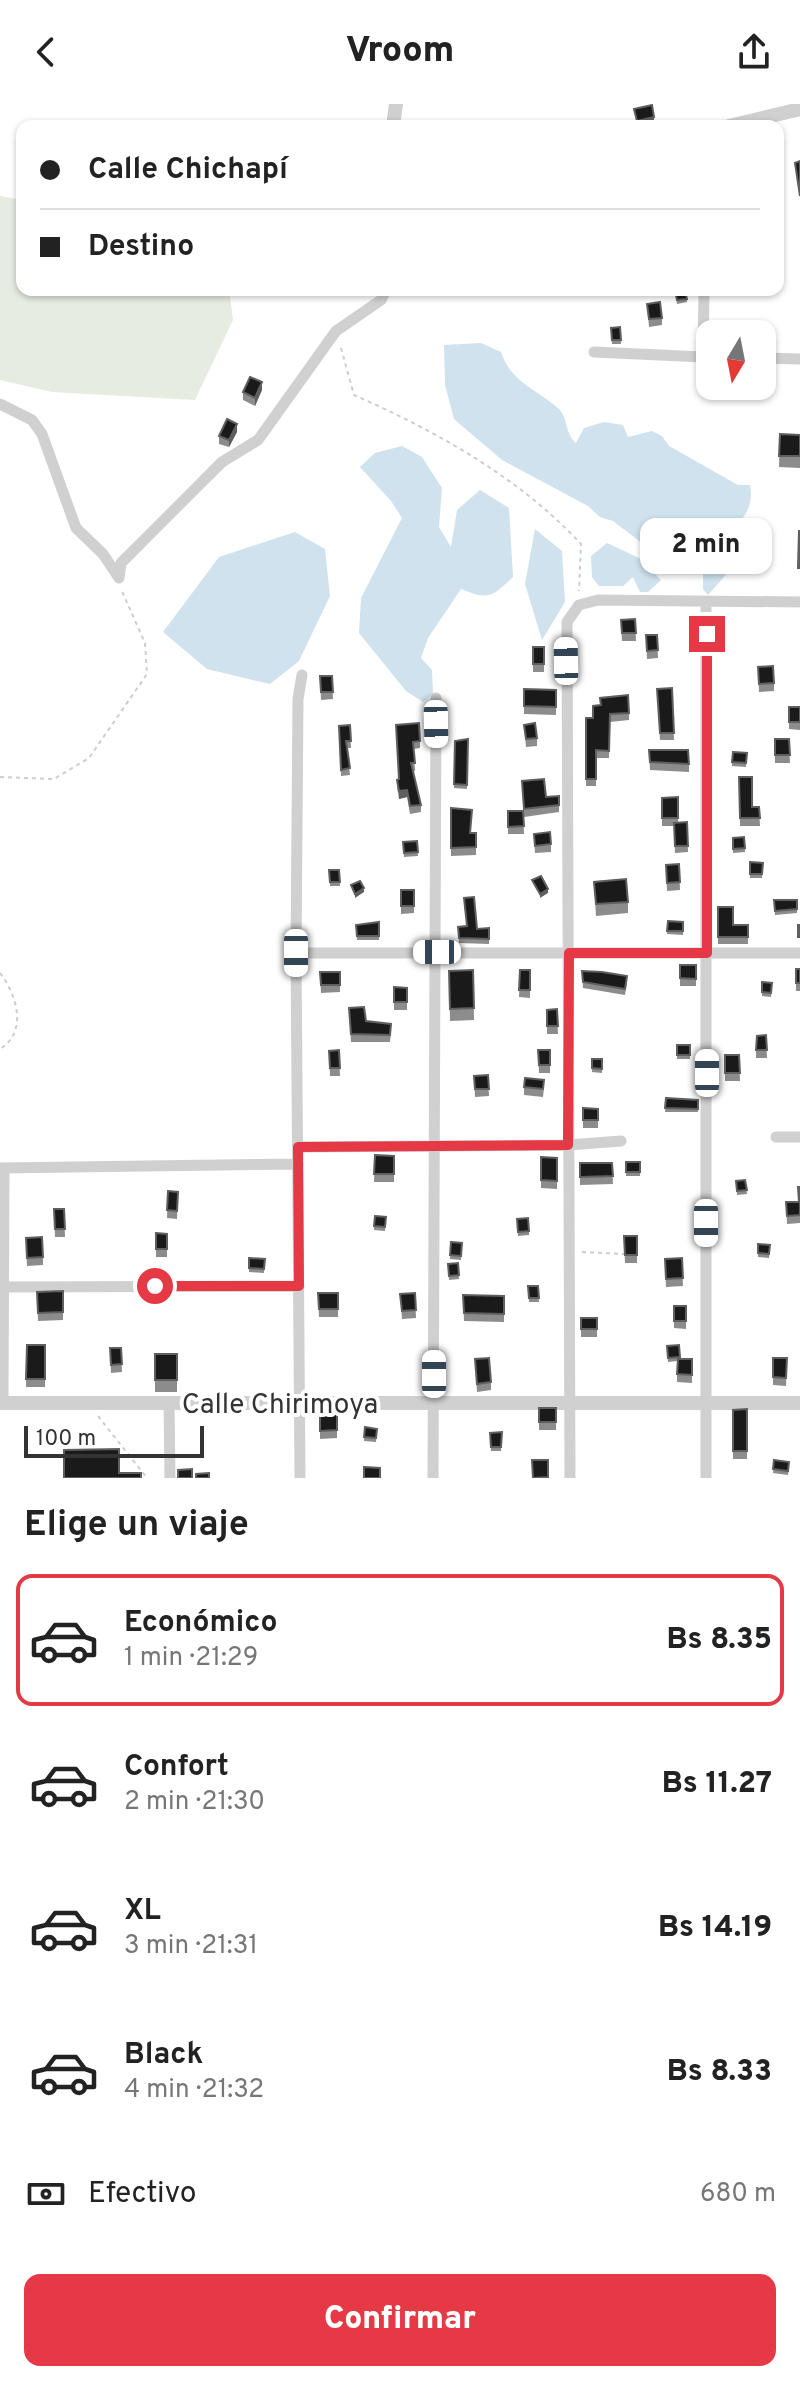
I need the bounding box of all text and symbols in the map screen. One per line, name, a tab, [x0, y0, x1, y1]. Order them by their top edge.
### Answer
text: Vroom	[346, 29, 454, 75]
icon: back	[24, 30, 68, 74]
icon: share	[732, 30, 776, 74]
text: Calle Chichapí	[88, 152, 288, 189]
text: Destino	[88, 229, 194, 266]
north arrow	[696, 320, 776, 400]
map controls	[696, 320, 776, 400]
callout: 2 min	[641, 518, 773, 574]
text: 2 min	[672, 529, 740, 562]
route end	[689, 616, 725, 652]
car	[554, 637, 578, 685]
car	[424, 700, 448, 748]
car	[284, 929, 308, 977]
car	[413, 940, 461, 964]
car	[695, 1049, 719, 1097]
car	[694, 1199, 718, 1247]
route start	[137, 1268, 173, 1304]
car	[422, 1350, 446, 1398]
street label: Calle Chirimoya	[182, 1388, 378, 1424]
scale bar	[24, 1422, 204, 1458]
text: 100 m	[36, 1426, 96, 1453]
text: Elige un viaje	[24, 1503, 249, 1549]
icon: car	[28, 1604, 100, 1676]
text: Económico	[124, 1605, 277, 1642]
text: Bs 8.35	[666, 1622, 772, 1659]
text: 1 min · 21:29	[124, 1642, 258, 1675]
icon: car	[28, 1748, 100, 1820]
text: Confort	[124, 1749, 229, 1786]
text: Bs 11.27	[662, 1766, 772, 1803]
text: 2 min · 21:30	[124, 1786, 265, 1819]
icon: car	[28, 1892, 100, 1964]
text: XL	[124, 1893, 161, 1930]
text: Bs 14.19	[658, 1910, 772, 1947]
text: 3 min · 21:31	[124, 1930, 258, 1963]
icon: car	[28, 2036, 100, 2108]
text: Black	[124, 2037, 203, 2074]
text: Bs 8.33	[667, 2054, 772, 2091]
text: 4 min · 21:32	[124, 2074, 264, 2107]
icon: cash	[24, 2172, 68, 2216]
text: Efectivo	[88, 2176, 197, 2213]
text: 680 m	[700, 2178, 776, 2211]
button: Confirmar	[24, 2274, 776, 2366]

